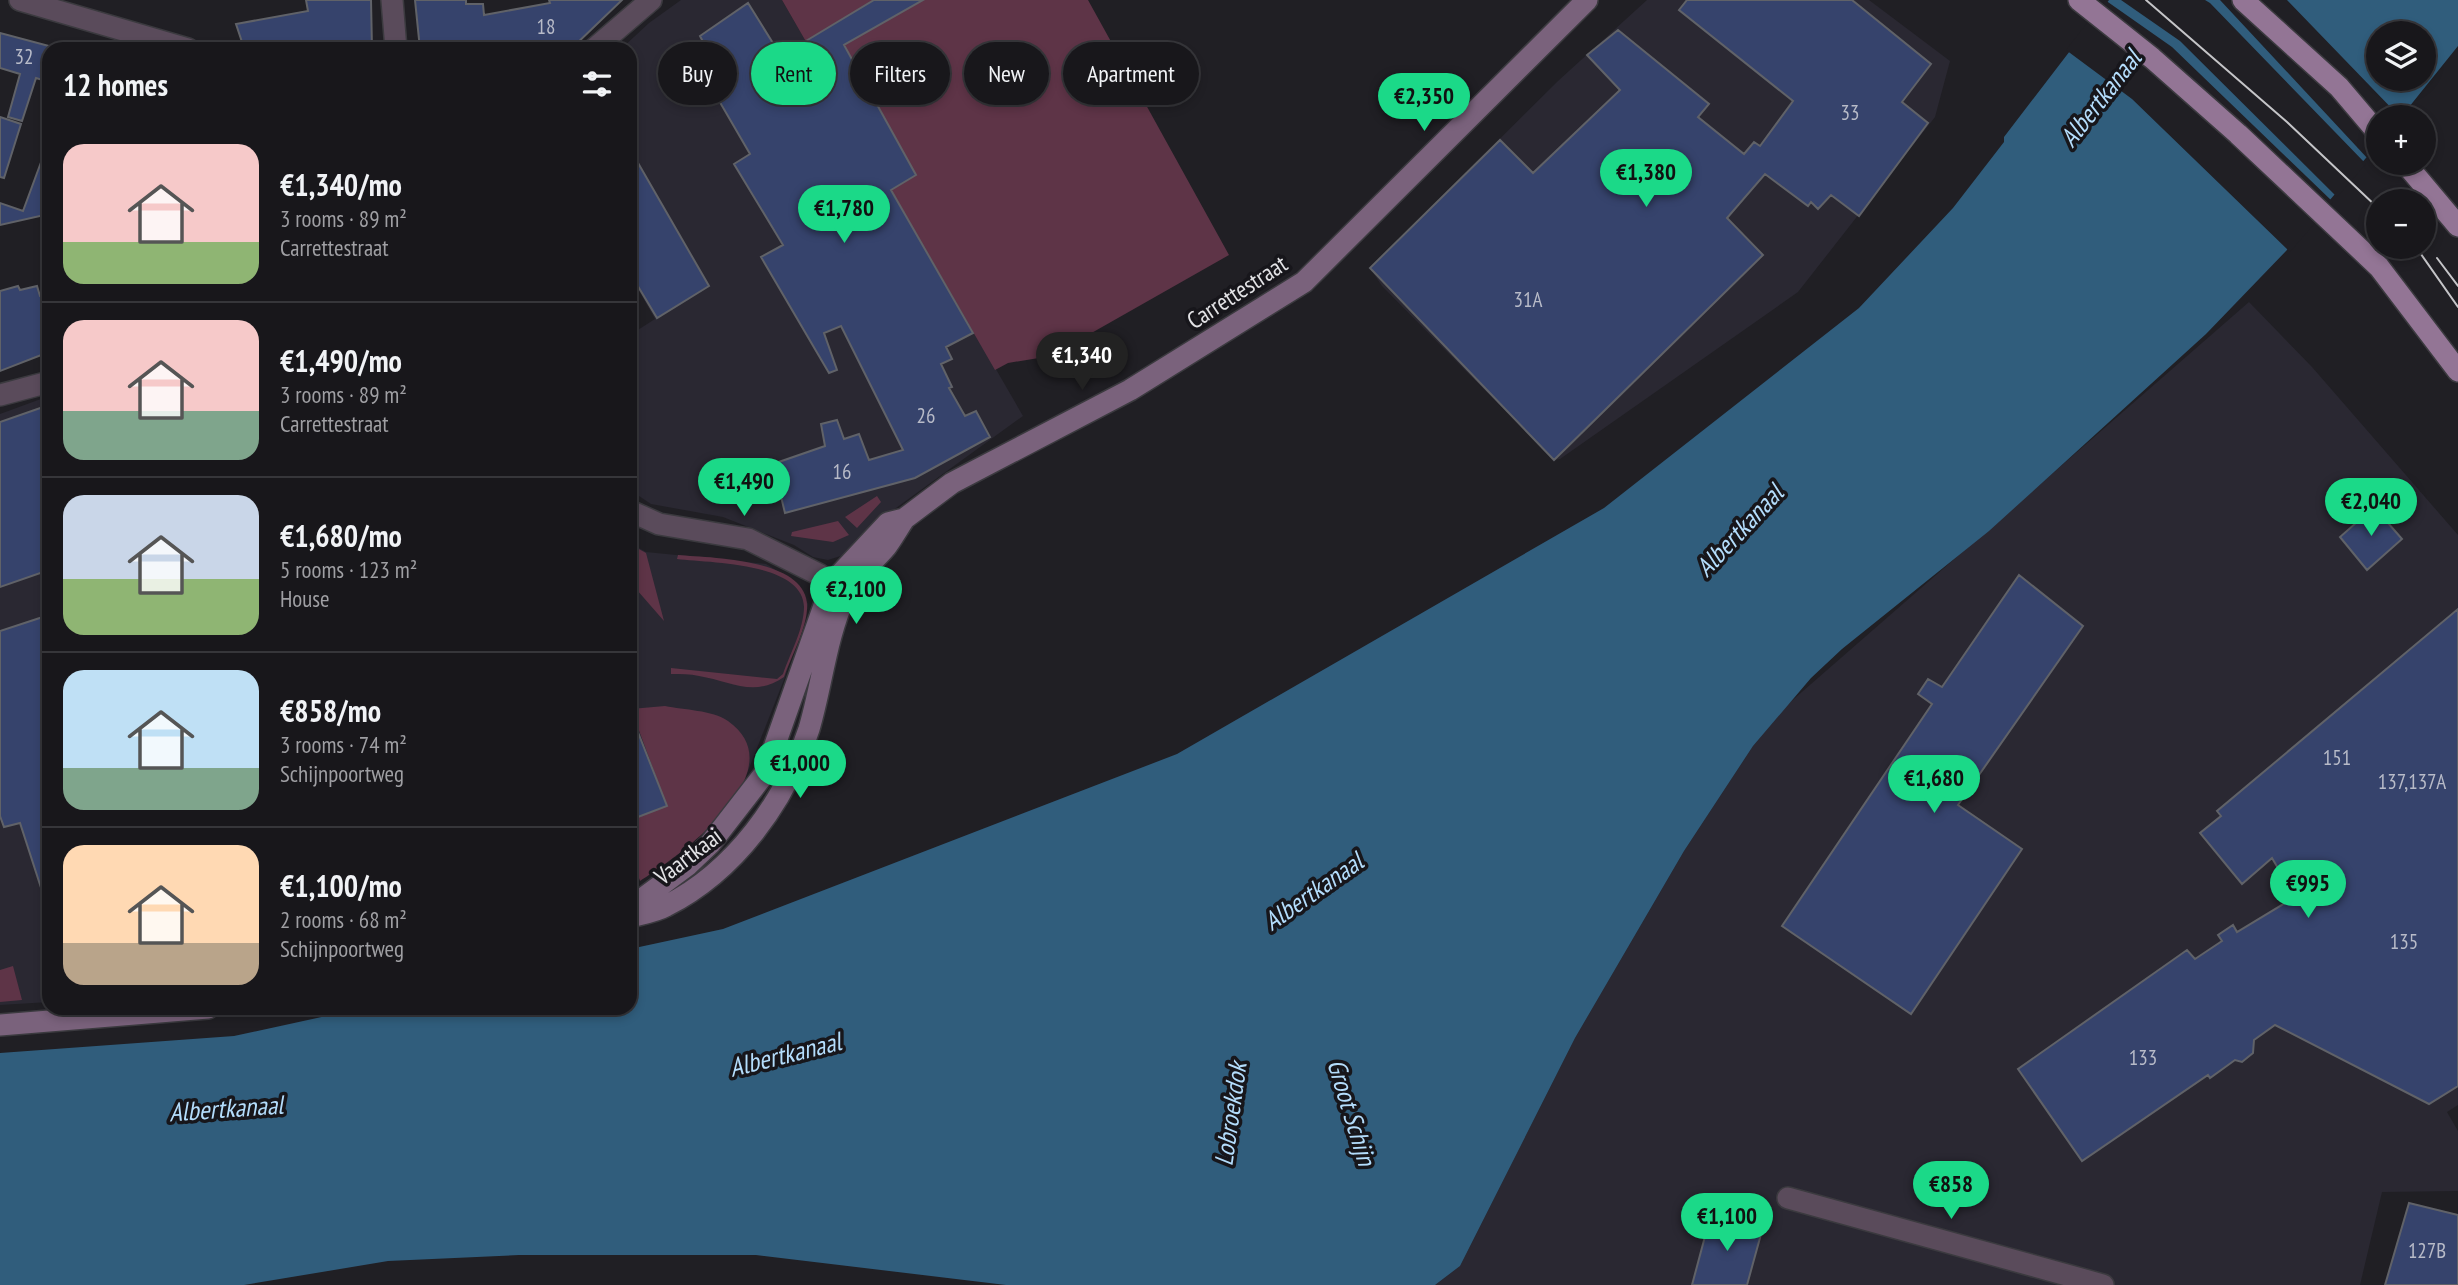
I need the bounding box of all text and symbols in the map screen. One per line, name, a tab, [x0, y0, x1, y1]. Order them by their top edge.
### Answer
house number: 18	[537, 13, 555, 40]
map controls	[2366, 21, 2436, 259]
button: layers	[2366, 21, 2436, 91]
water label: Albertkanaal	[2052, 41, 2150, 153]
chip: Buy	[658, 42, 737, 105]
chip: Rent	[751, 42, 836, 105]
chip: Filters	[850, 42, 950, 105]
chip: New	[964, 42, 1049, 105]
chip: Apartment	[1063, 42, 1199, 105]
house number: 32	[15, 43, 33, 70]
text: 12 homes	[63, 65, 168, 104]
icon: filters	[578, 65, 616, 103]
pin: €2,350	[1367, 74, 1481, 133]
text: €2,350	[1394, 81, 1454, 110]
house number: 33	[1841, 99, 1859, 126]
button: +	[2366, 105, 2436, 175]
pin: €1,380	[1589, 150, 1703, 209]
text: €1,380	[1616, 157, 1676, 186]
text: €1,340/mo	[280, 165, 402, 204]
icon: home	[119, 172, 203, 256]
pin: €1,780	[787, 186, 901, 245]
button: −	[2366, 189, 2436, 259]
text: €1,780	[814, 193, 874, 222]
text: 3 rooms · 89 m²	[280, 204, 407, 233]
text: Carrettestraat	[280, 233, 389, 262]
street label: Carrettestraat	[1181, 248, 1293, 336]
house number: 31A	[1514, 286, 1542, 313]
pin: €1,340	[1025, 332, 1139, 392]
text: €1,340	[1052, 340, 1112, 369]
text: €1,490/mo	[280, 341, 402, 380]
icon: home	[119, 348, 203, 432]
text: 3 rooms · 89 m²	[280, 380, 407, 409]
house number: 26	[917, 402, 935, 429]
text: Carrettestraat	[280, 409, 389, 438]
pin: €1,490	[687, 458, 801, 518]
house number: 16	[833, 458, 851, 485]
text: €1,490	[714, 466, 774, 495]
water label: Albertkanaal	[1688, 475, 1792, 583]
pin: €2,040	[2314, 478, 2428, 538]
text: €2,040	[2341, 486, 2401, 515]
text: €1,680/mo	[280, 516, 402, 555]
icon: home	[119, 523, 203, 607]
text: 5 rooms · 123 m²	[280, 555, 417, 584]
pin: €2,100	[799, 566, 913, 626]
text: €2,100	[826, 574, 886, 603]
text: House	[280, 584, 330, 613]
text: €858/mo	[280, 691, 381, 730]
icon: home	[119, 698, 203, 782]
text: 3 rooms · 74 m²	[280, 730, 407, 759]
pin: €1,000	[743, 740, 857, 800]
house number: 151	[2323, 744, 2351, 771]
text: €1,000	[770, 748, 830, 777]
pin: €1,680	[1877, 756, 1991, 815]
text: Schijnpoortweg	[280, 759, 404, 788]
text: €1,680	[1904, 763, 1964, 792]
house number: 137,137A	[2378, 768, 2446, 795]
street label: Vaartkaai	[647, 821, 728, 892]
water label: Albertkanaal	[1257, 843, 1372, 937]
pin: €995	[2267, 860, 2349, 920]
text: €1,100/mo	[280, 866, 402, 905]
text: €995	[2286, 868, 2330, 897]
icon: home	[119, 873, 203, 957]
text: 2 rooms · 68 m²	[280, 905, 407, 934]
house number: 135	[2390, 928, 2418, 955]
text: Schijnpoortweg	[280, 934, 404, 963]
water label: Albertkanaal	[726, 1023, 847, 1084]
house number: 133	[2129, 1044, 2157, 1071]
water label: Groot Schijn	[1320, 1055, 1384, 1171]
water label: Lobroekdok	[1206, 1057, 1254, 1168]
water label: Albertkanaal	[168, 1087, 287, 1128]
pin: €858	[1910, 1162, 1992, 1221]
text: €858	[1929, 1169, 1973, 1198]
pin: €1,100	[1670, 1194, 1784, 1253]
text: €1,100	[1697, 1201, 1757, 1230]
house number: 127B	[2408, 1237, 2446, 1264]

